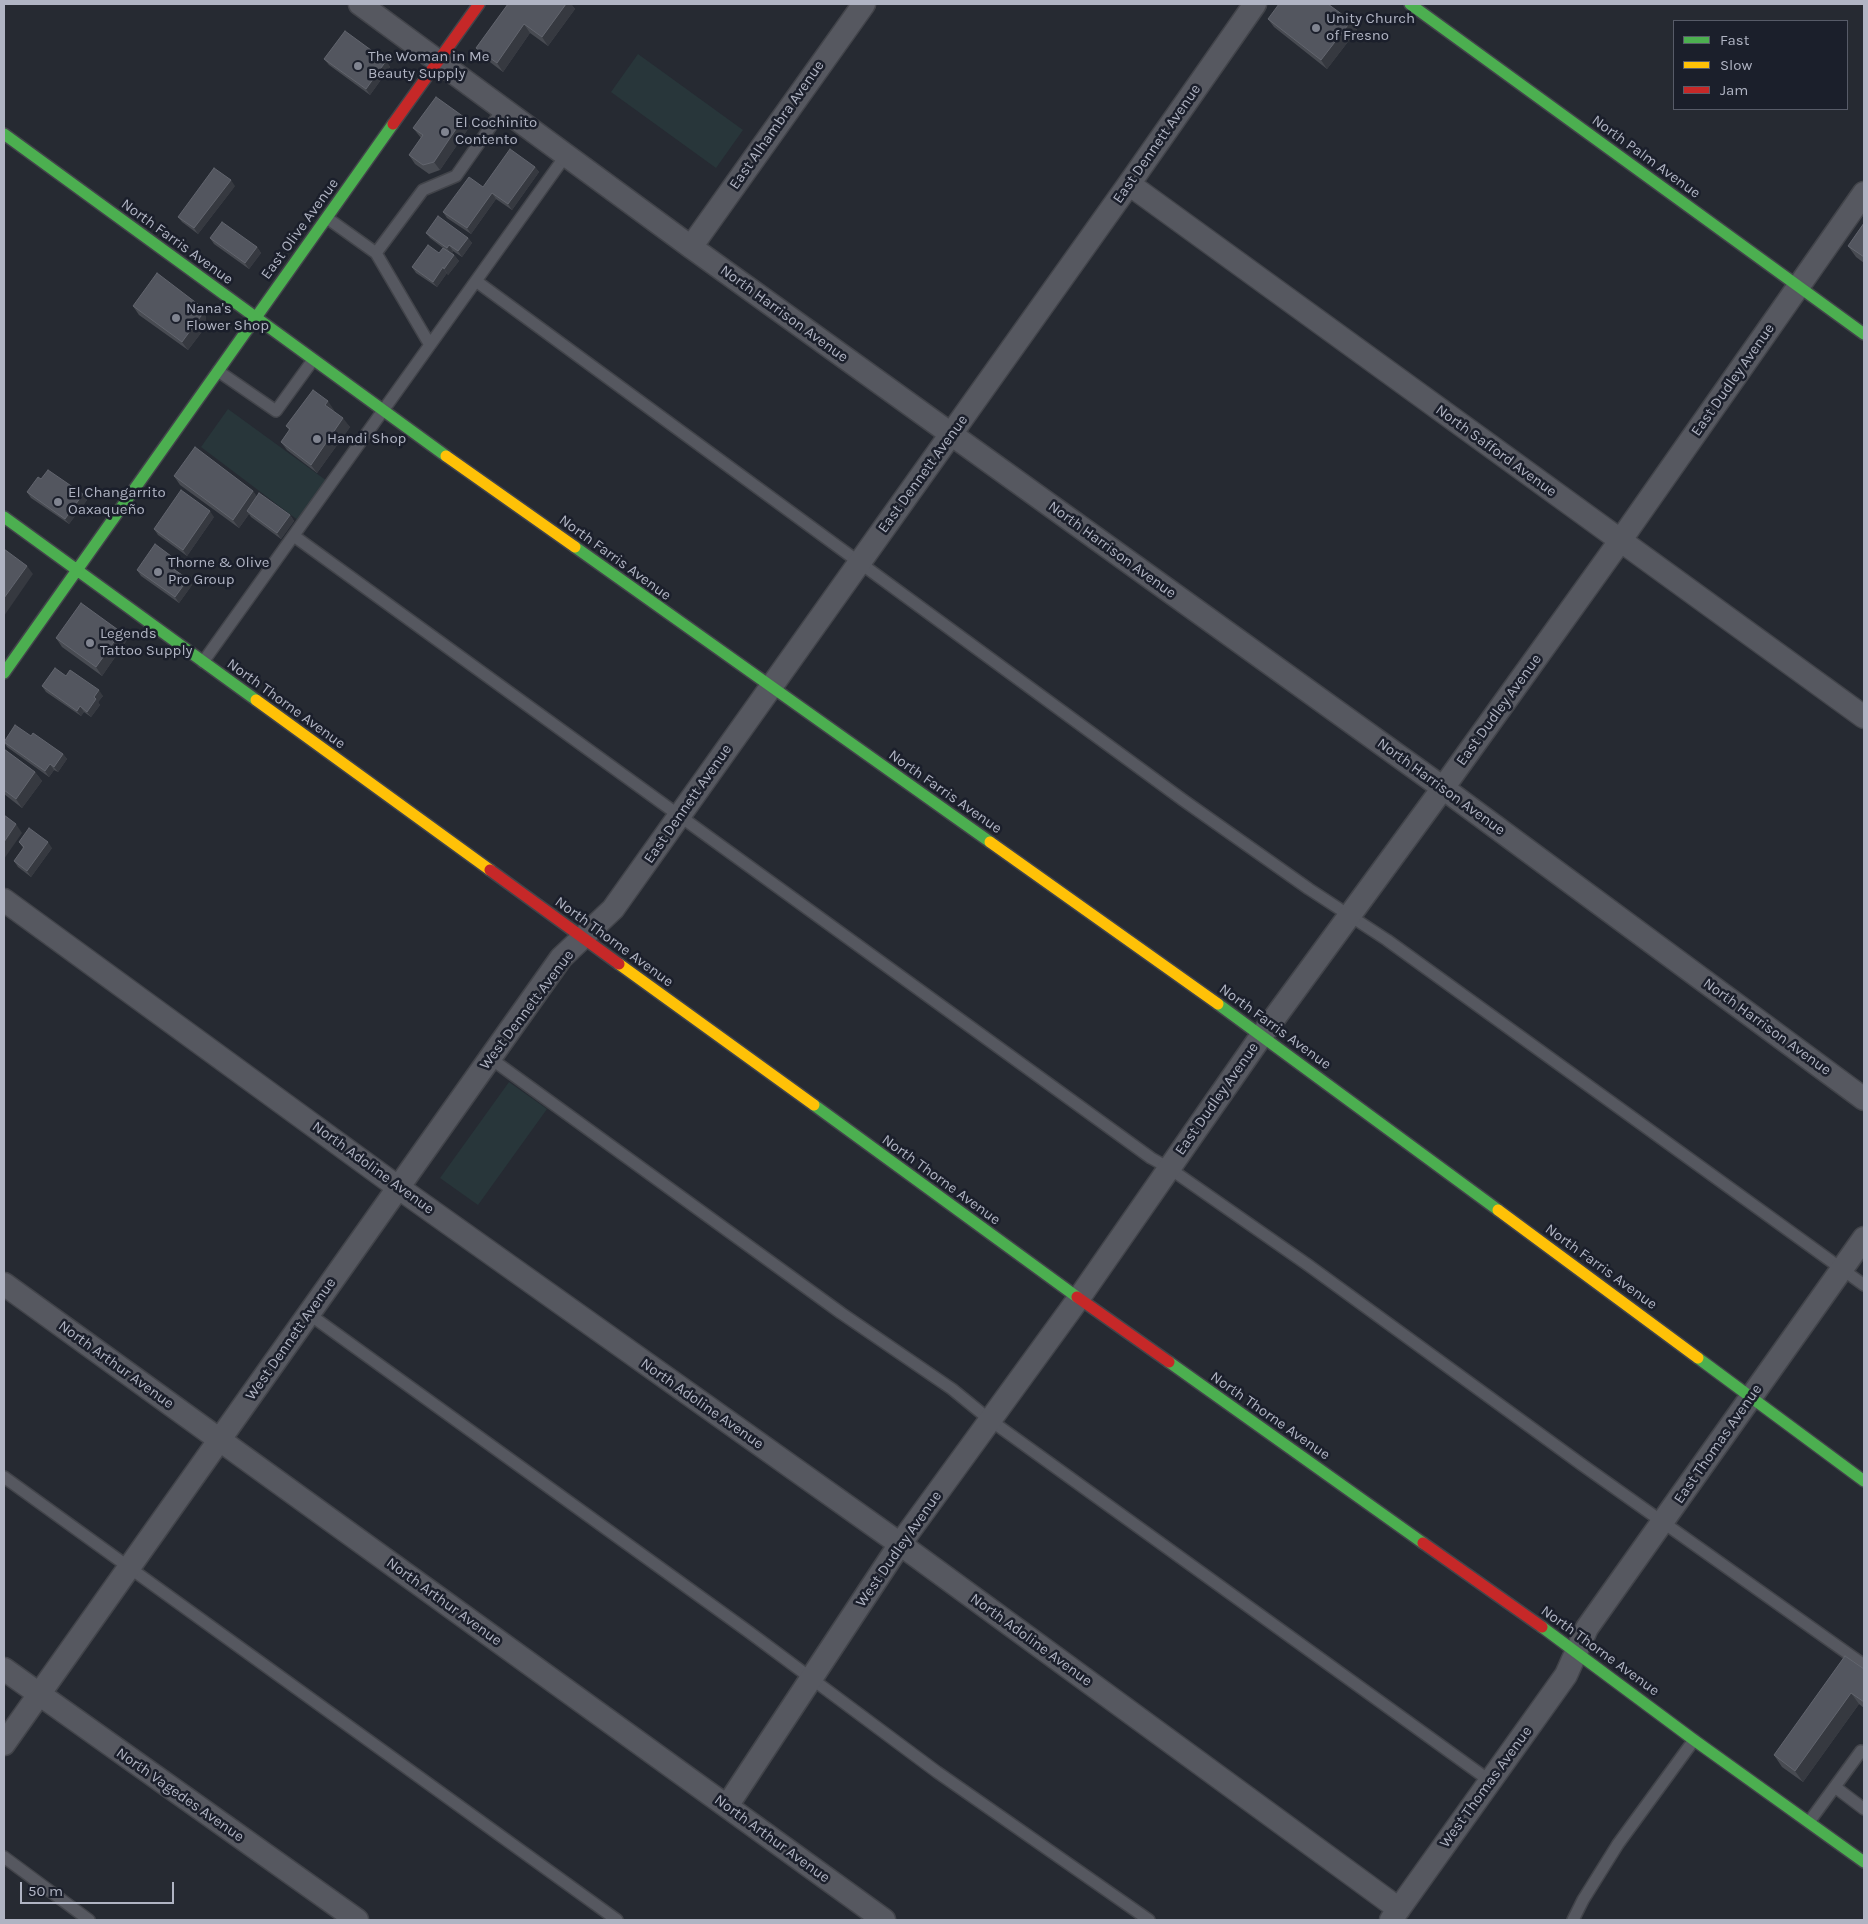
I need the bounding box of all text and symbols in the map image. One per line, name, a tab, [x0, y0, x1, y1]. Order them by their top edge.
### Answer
place label: Unity Church of Fresno	[1326, 10, 1415, 45]
legend	[1673, 20, 1848, 110]
marker: Unity Church of Fresno	[1310, 22, 1322, 34]
text: Fast	[1720, 31, 1749, 49]
place label: The Woman in Me Beauty Supply	[368, 48, 489, 83]
text: Slow	[1720, 56, 1752, 74]
street label: East Alhambra Avenue	[726, 57, 828, 193]
marker: The Woman in Me Beauty Supply	[352, 60, 364, 72]
street label: East Dennett Avenue	[1109, 81, 1205, 207]
text: Jam	[1720, 81, 1748, 99]
street label: North Palm Avenue	[1588, 112, 1704, 202]
place label: El Cochinito Contento	[455, 114, 537, 149]
marker: El Cochinito Contento	[439, 126, 451, 138]
street label: East Olive Avenue	[257, 175, 343, 283]
street label: North Farris Avenue	[117, 195, 237, 289]
street label: North Harrison Avenue	[716, 262, 852, 366]
place label: Nana's Flower Shop	[186, 300, 269, 335]
marker: Nana's Flower Shop	[170, 312, 182, 324]
street label: East Dudley Avenue	[1687, 320, 1779, 440]
street label: North Safford Avenue	[1432, 401, 1560, 501]
street label: East Dennett Avenue	[874, 412, 972, 536]
place label: Handi Shop	[327, 430, 406, 448]
marker: Handi Shop	[311, 433, 323, 445]
place label: El Changarrito Oaxaqueño	[68, 484, 166, 519]
marker: El Changarrito Oaxaqueño	[52, 496, 64, 508]
street label: North Harrison Avenue	[1044, 498, 1180, 602]
street label: North Farris Avenue	[555, 511, 675, 605]
place label: Thorne & Olive Pro Group	[168, 554, 269, 589]
marker: Thorne & Olive Pro Group	[152, 566, 164, 578]
place label: Legends Tattoo Supply	[100, 625, 193, 660]
marker: Legends Tattoo Supply	[84, 637, 96, 649]
street label: East Dudley Avenue	[1452, 651, 1546, 769]
street label: North Thorne Avenue	[223, 655, 349, 753]
street label: North Harrison Avenue	[1373, 735, 1509, 839]
street label: East Dennett Avenue	[640, 741, 736, 867]
street label: North Farris Avenue	[885, 746, 1005, 838]
street label: North Thorne Avenue	[551, 893, 677, 991]
street label: West Dennett Avenue	[476, 947, 578, 1073]
street label: North Harrison Avenue	[1699, 975, 1835, 1079]
street label: North Farris Avenue	[1215, 980, 1335, 1074]
street label: East Dudley Avenue	[1171, 1039, 1263, 1159]
street label: North Adoline Avenue	[309, 1118, 437, 1218]
street label: North Thorne Avenue	[878, 1131, 1004, 1229]
street label: North Farris Avenue	[1541, 1220, 1661, 1314]
street label: West Dennett Avenue	[242, 1274, 340, 1404]
street label: North Arthur Avenue	[55, 1317, 177, 1413]
street label: North Adoline Avenue	[637, 1355, 767, 1453]
street label: North Thorne Avenue	[1207, 1368, 1333, 1464]
street label: East Thomas Avenue	[1670, 1381, 1766, 1507]
street label: West Dudley Avenue	[852, 1488, 946, 1610]
street label: North Arthur Avenue	[383, 1554, 505, 1650]
street label: North Adoline Avenue	[967, 1590, 1095, 1690]
street label: North Thorne Avenue	[1537, 1602, 1663, 1700]
street label: West Thomas Avenue	[1436, 1723, 1536, 1851]
street label: North Vagedes Avenue	[113, 1744, 247, 1846]
street label: North Arthur Avenue	[711, 1791, 833, 1887]
scale bar	[22, 1872, 176, 1904]
text: 50 m	[28, 1882, 63, 1900]

